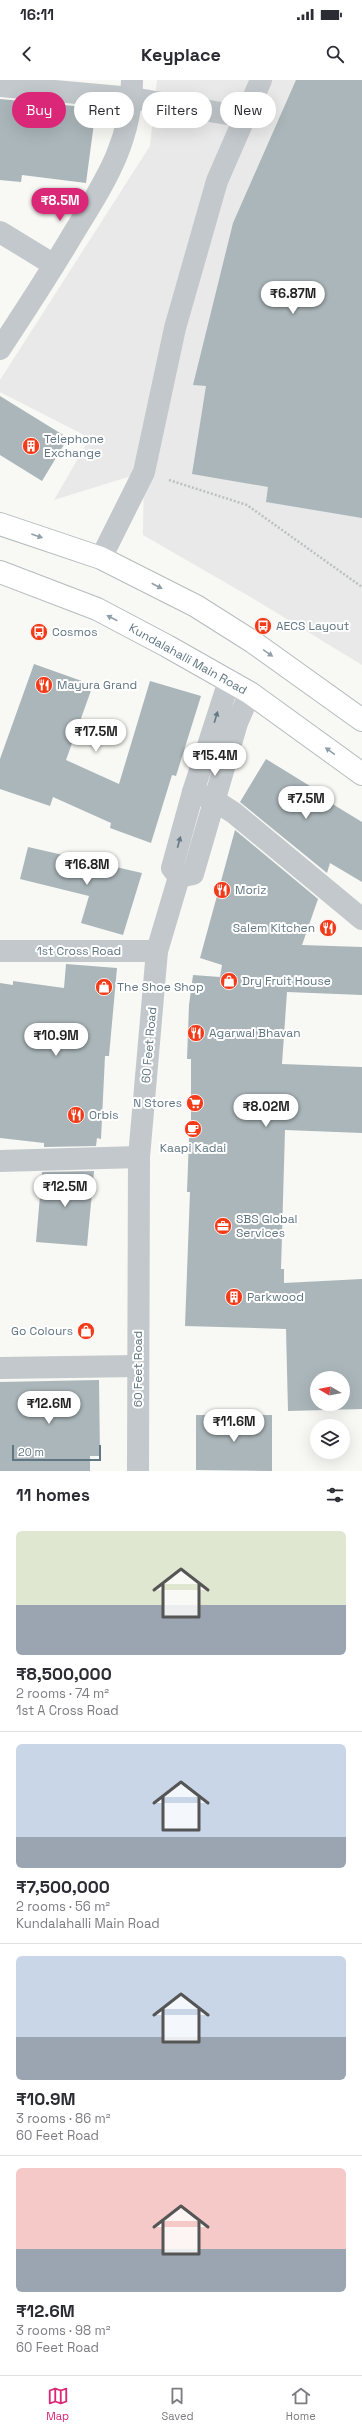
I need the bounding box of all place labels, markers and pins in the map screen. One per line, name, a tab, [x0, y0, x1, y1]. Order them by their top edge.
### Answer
pin: ₹8.5M	[32, 188, 88, 222]
pin: ₹6.87M	[260, 281, 326, 315]
place label: Telephone Exchange	[44, 431, 104, 461]
building icon: Telephone Exchange	[21, 436, 41, 456]
bus stop icon: AECS Layout	[253, 616, 273, 636]
place label: AECS Layout	[276, 618, 349, 634]
bus stop icon: Cosmos	[29, 622, 49, 642]
place label: Cosmos	[52, 624, 98, 640]
restaurant icon: Mayura Grand	[34, 675, 54, 695]
place label: Mayura Grand	[57, 677, 137, 693]
pin: ₹17.5M	[63, 719, 129, 753]
pin: ₹15.4M	[182, 743, 248, 777]
pin: ₹7.5M	[278, 786, 334, 820]
pin: ₹16.8M	[54, 852, 120, 886]
restaurant icon: Moriz	[212, 880, 232, 900]
place label: Moriz	[235, 882, 267, 898]
restaurant icon: Salem Kitchen	[318, 918, 338, 938]
place label: Salem Kitchen	[233, 920, 315, 936]
shop icon: Dry Fruit House	[219, 971, 239, 991]
place label: Dry Fruit House	[242, 973, 331, 989]
shop icon: The Shoe Shop	[94, 977, 114, 997]
place label: The Shoe Shop	[117, 979, 204, 995]
pin: ₹10.9M	[23, 1023, 89, 1057]
restaurant icon: Agarwal Bhavan	[186, 1023, 206, 1043]
place label: Agarwal Bhavan	[209, 1025, 301, 1041]
supermarket icon: N Stores	[185, 1093, 205, 1113]
pin: ₹8.02M	[233, 1094, 299, 1128]
place label: N Stores	[133, 1095, 182, 1111]
restaurant icon: Orbis	[66, 1105, 86, 1125]
place label: Orbis	[89, 1107, 119, 1123]
cafe icon: Kaapi Kadai	[183, 1119, 203, 1139]
place label: Kaapi Kadai	[160, 1140, 226, 1156]
pin: ₹12.5M	[32, 1174, 98, 1208]
place label: SBS Global Services	[236, 1211, 298, 1241]
office icon: SBS Global Services	[213, 1216, 233, 1236]
building icon: Parkwood	[224, 1287, 244, 1307]
place label: Parkwood	[247, 1289, 304, 1305]
shop icon: Go Colours	[76, 1321, 96, 1341]
place label: Go Colours	[11, 1323, 73, 1339]
pin: ₹12.6M	[16, 1391, 82, 1425]
pin: ₹11.6M	[201, 1409, 267, 1443]

